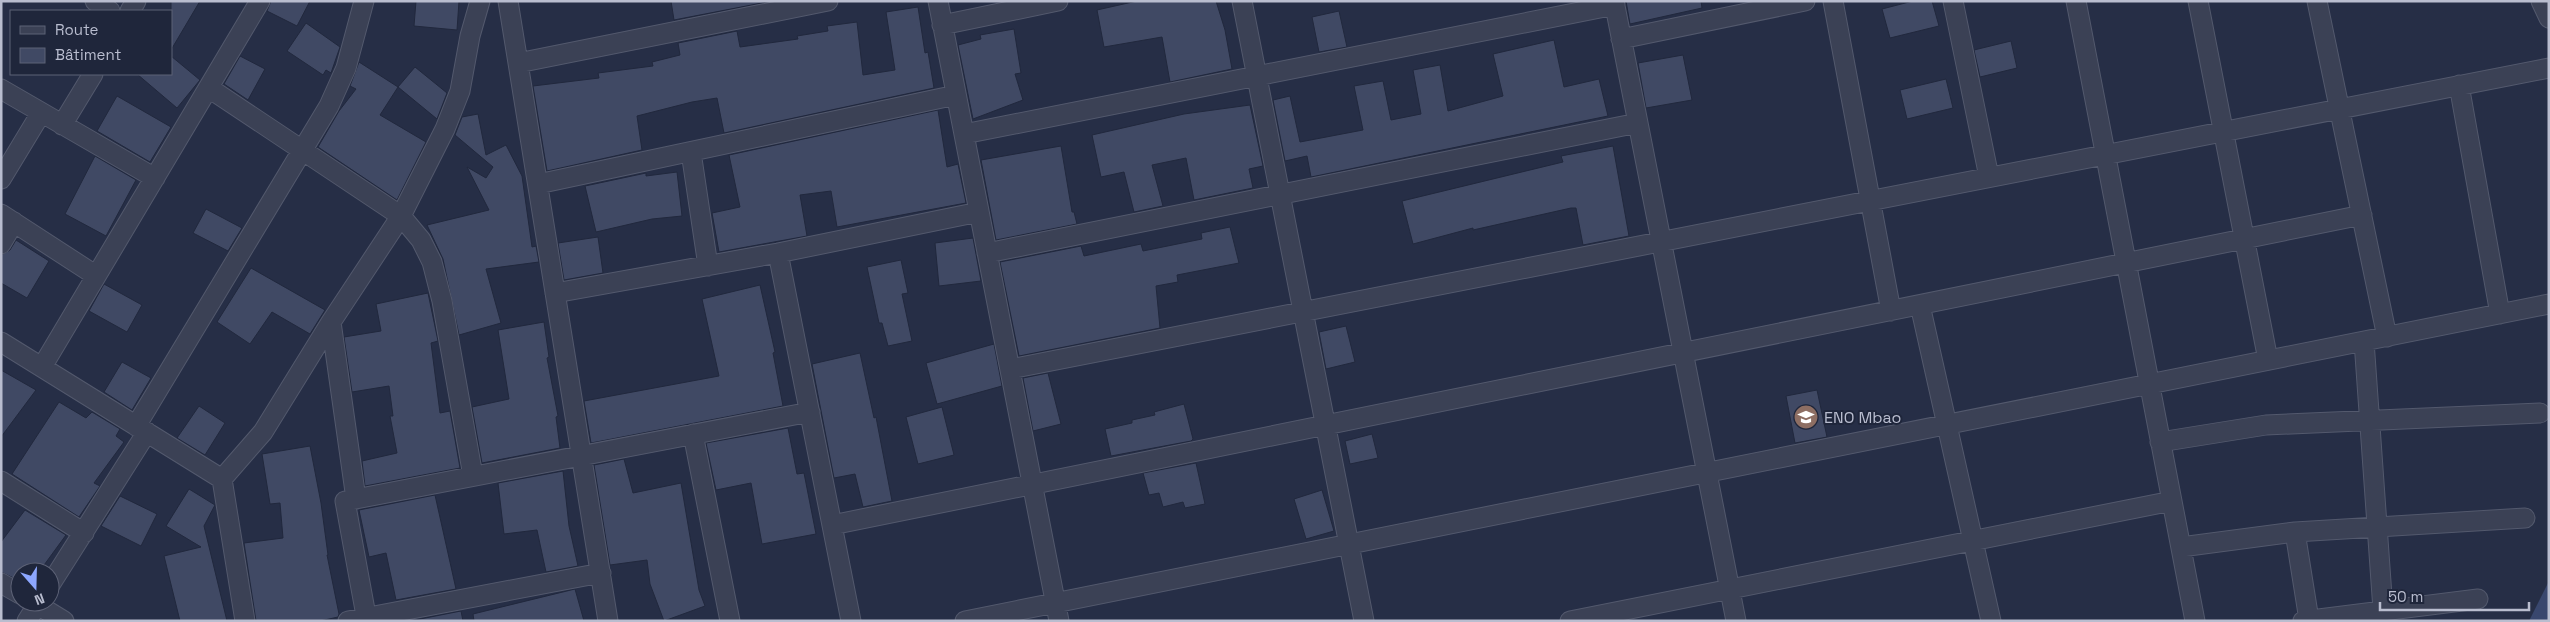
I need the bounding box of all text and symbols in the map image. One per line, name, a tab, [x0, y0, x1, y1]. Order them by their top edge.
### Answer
legend	[10, 10, 172, 75]
text: Route	[55, 20, 99, 39]
text: Bâtiment	[55, 45, 121, 64]
school or university icon: ENO Mbao	[1793, 404, 1819, 430]
place label: ENO Mbao	[1824, 407, 1901, 428]
north arrow	[10, 562, 60, 612]
scale bar	[2380, 580, 2529, 612]
text: 50 m	[2388, 587, 2423, 606]
text: N	[32, 589, 47, 609]

